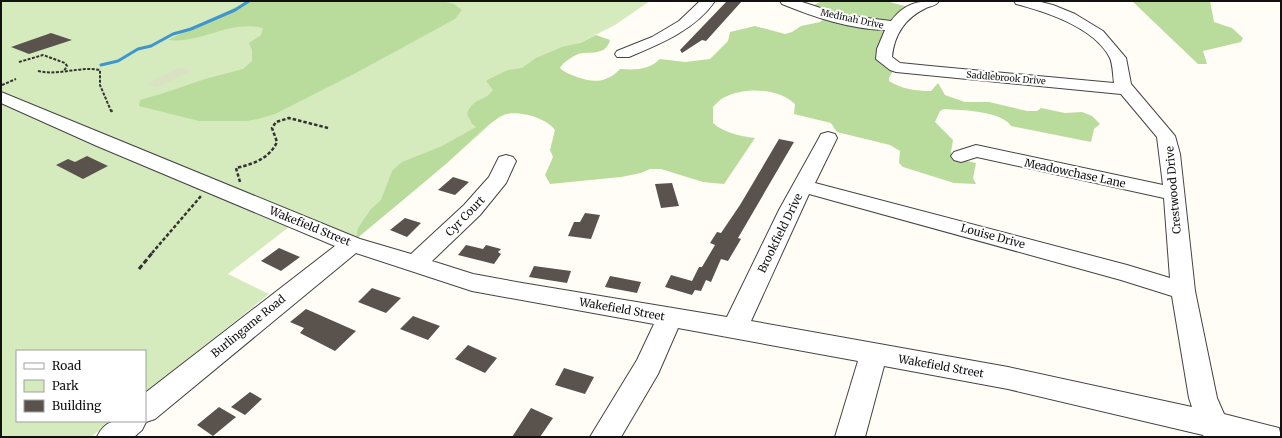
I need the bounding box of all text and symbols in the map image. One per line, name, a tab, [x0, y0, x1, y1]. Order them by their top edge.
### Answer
street label: Medinah Drive	[820, 6, 885, 31]
street label: Saddlebrook Drive	[966, 69, 1047, 86]
street label: Crestwood Drive	[1162, 145, 1184, 234]
street label: Meadowchase Lane	[1023, 155, 1127, 191]
street label: Brookfield Drive	[755, 191, 805, 275]
street label: Cyr Court	[442, 192, 488, 239]
street label: Wakefield Street	[266, 203, 353, 249]
street label: Louise Drive	[959, 221, 1027, 251]
street label: Burlingame Road	[208, 292, 288, 360]
street label: Wakefield Street	[577, 294, 667, 324]
legend	[16, 350, 146, 422]
street label: Wakefield Street	[896, 351, 986, 381]
text: Road	[52, 358, 81, 373]
text: Park	[52, 378, 79, 393]
text: Building	[52, 398, 102, 413]

